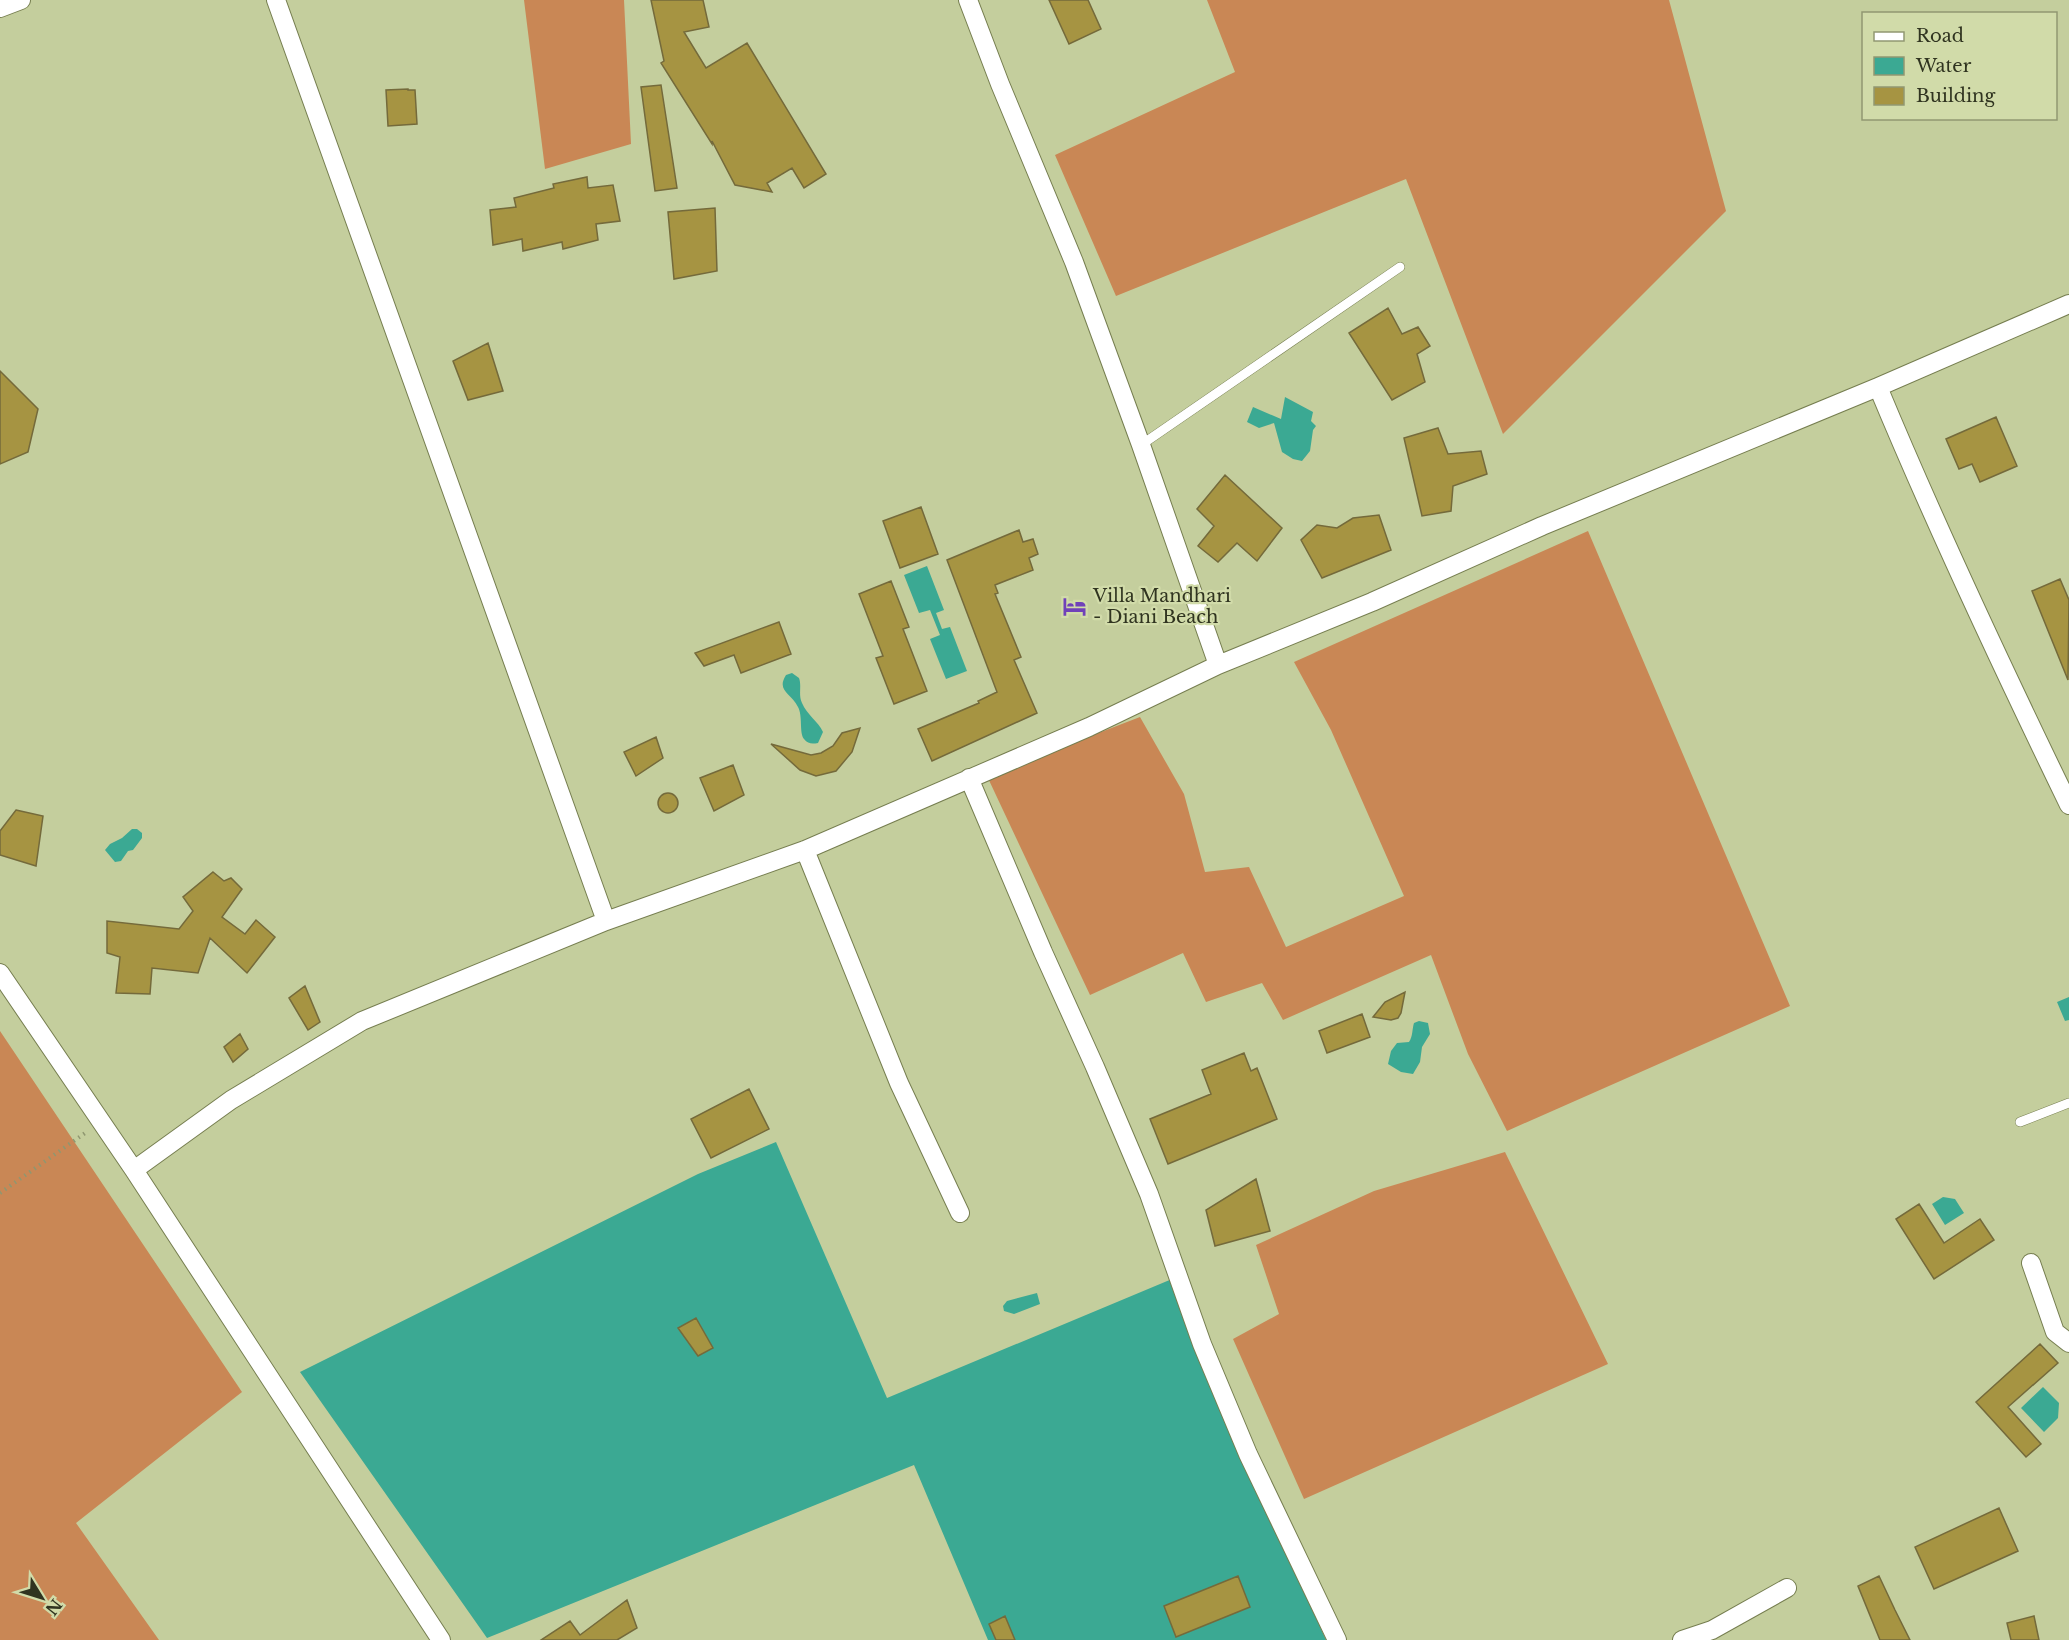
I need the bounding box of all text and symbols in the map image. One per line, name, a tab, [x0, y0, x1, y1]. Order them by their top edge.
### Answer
legend	[1862, 12, 2057, 120]
text: Road	[1916, 25, 1964, 47]
text: Water	[1915, 55, 1972, 77]
text: Building	[1916, 85, 1995, 107]
place label: Villa Mandhari - Diani Beach	[1092, 585, 1231, 628]
hotel icon: Villa Mandhari - Diani Beach	[1062, 593, 1088, 619]
north arrow	[12, 1568, 72, 1628]
text: N	[41, 1595, 66, 1619]

